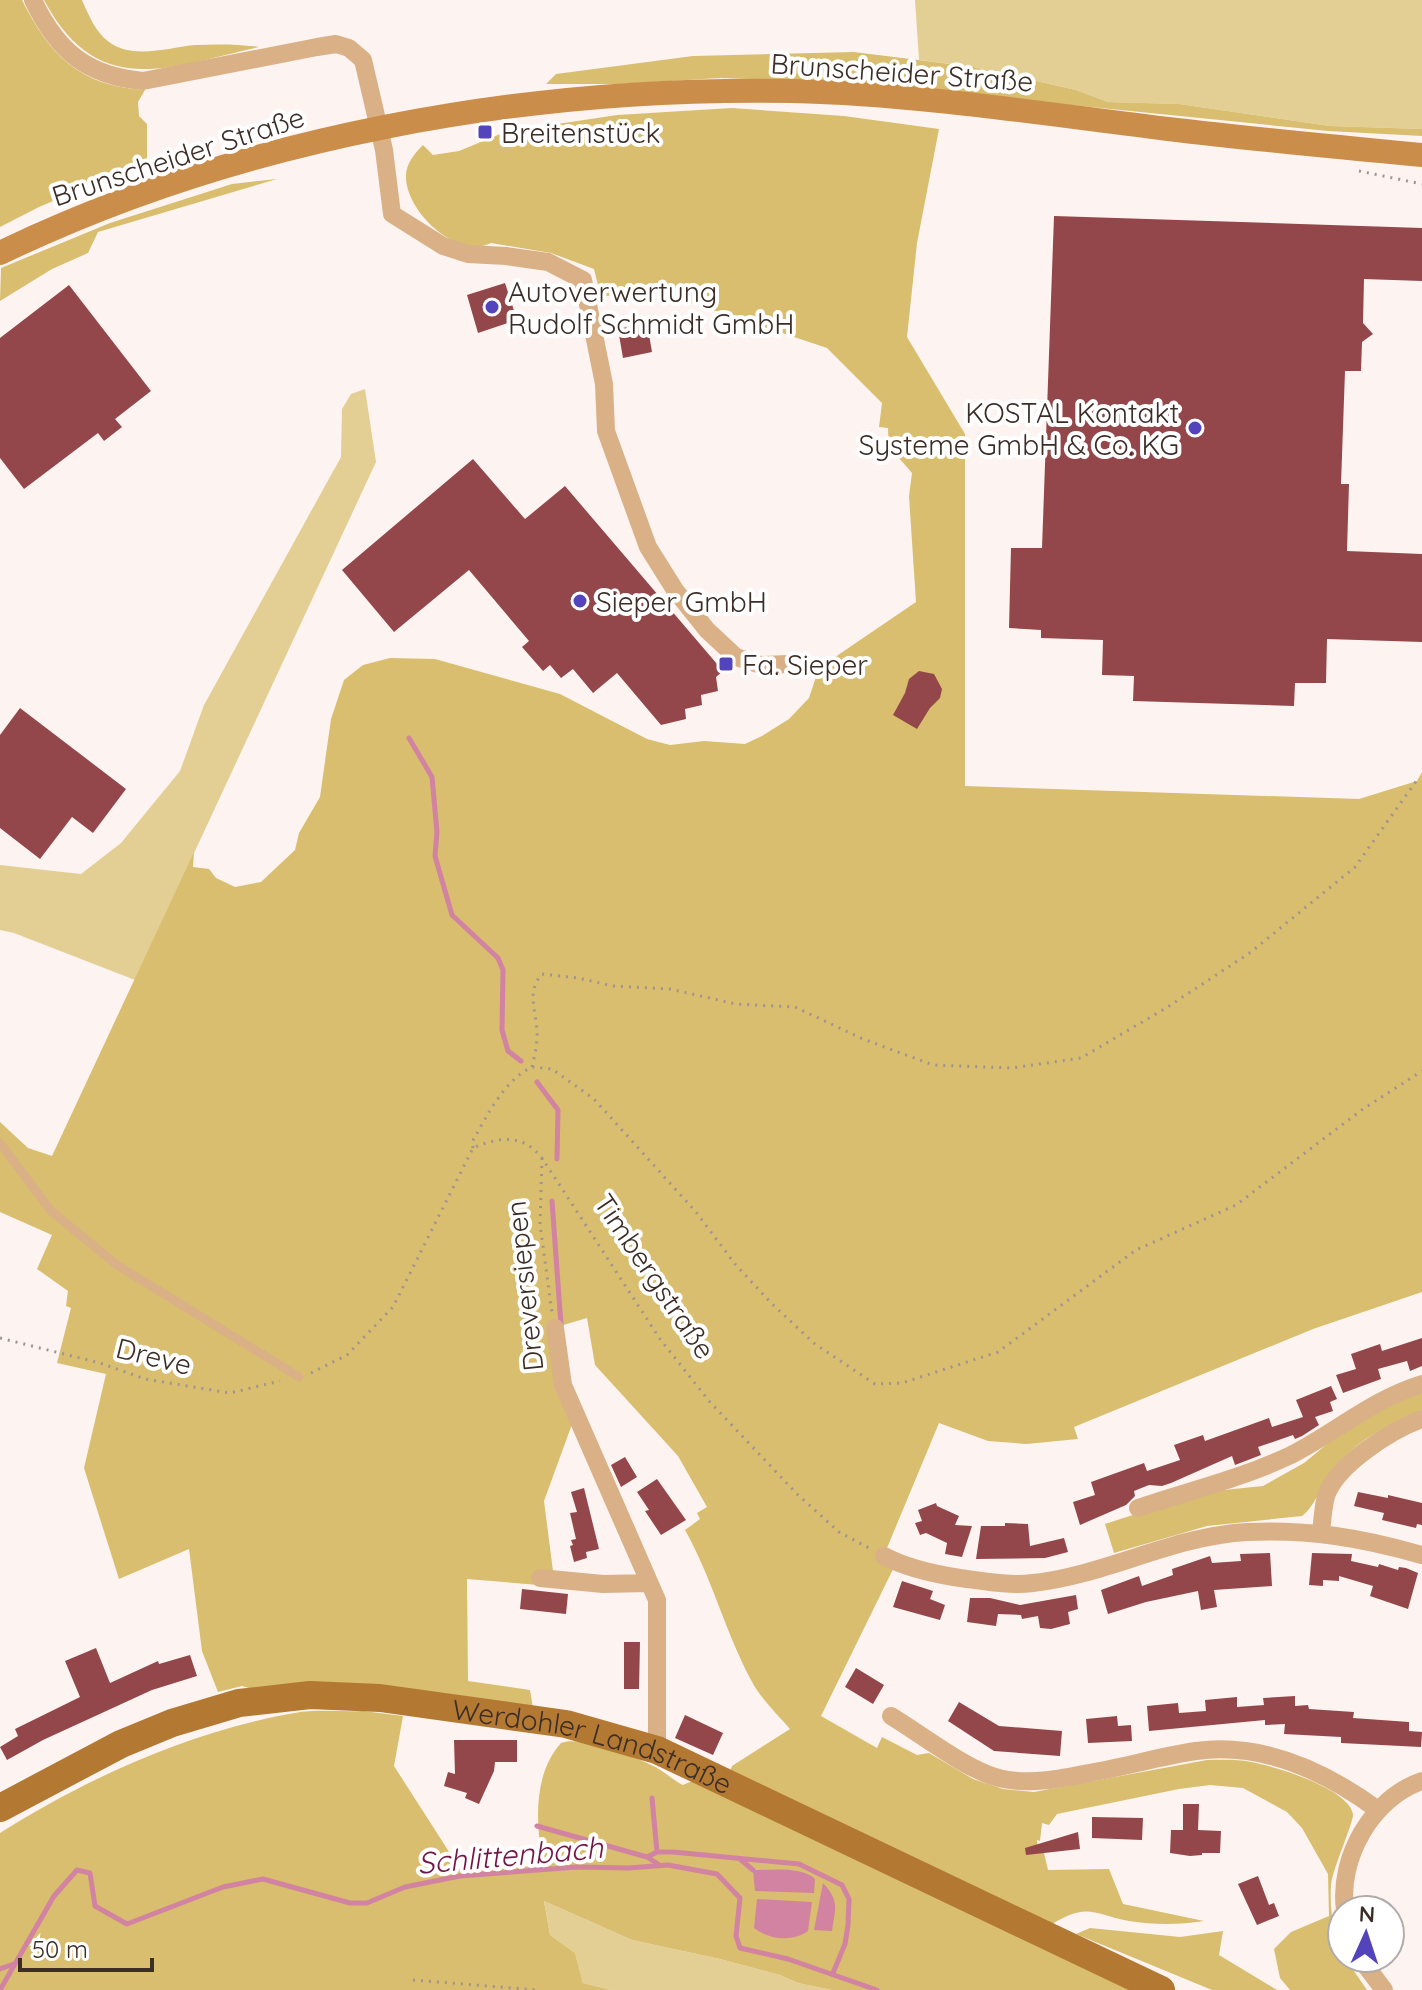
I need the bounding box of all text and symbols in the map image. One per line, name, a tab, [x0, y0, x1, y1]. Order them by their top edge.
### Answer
street label: Brunscheider Straße	[770, 45, 1034, 99]
street label: Brunscheider Straße	[47, 99, 309, 213]
place label: Breitenstück	[501, 115, 661, 150]
marker: Breitenstück	[476, 123, 494, 141]
place label: Autoverwertung Rudolf Schmidt GmbH	[508, 274, 794, 341]
marker: Autoverwertung Rudolf Schmidt GmbH	[483, 298, 501, 316]
place label: KOSTAL Kontakt Systeme GmbH & Co. KG	[858, 395, 1179, 462]
marker: KOSTAL Kontakt Systeme GmbH & Co. KG	[1186, 419, 1204, 437]
place label: Sieper GmbH	[596, 584, 767, 619]
marker: Sieper GmbH	[571, 592, 589, 610]
place label: Fa. Sieper	[742, 647, 868, 682]
marker: Fa. Sieper	[717, 655, 735, 673]
street label: Timbergstraße	[587, 1187, 723, 1365]
street label: Dreversiepen	[498, 1199, 550, 1373]
street label: Dreve	[113, 1330, 195, 1382]
street label: Werdohler Landstraße	[450, 1691, 738, 1801]
water label: Schlittenbach	[416, 1828, 605, 1882]
north arrow	[1326, 1894, 1406, 1974]
text: N	[1358, 1900, 1376, 1928]
scale bar	[20, 1922, 152, 1972]
text: 50 m	[32, 1934, 88, 1964]

